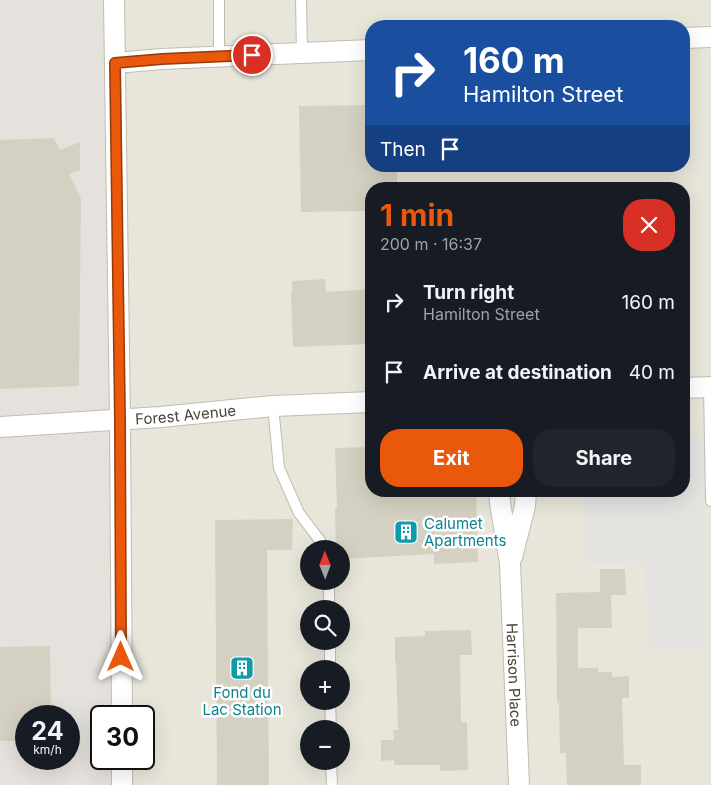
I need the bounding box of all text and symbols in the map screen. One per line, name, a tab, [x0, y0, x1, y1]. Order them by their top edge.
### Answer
pin	[231, 34, 273, 76]
text: 160 m	[463, 39, 565, 81]
icon: right	[380, 40, 445, 105]
icon: arrive	[238, 41, 266, 69]
text: Hamilton Street	[463, 81, 623, 107]
icon: arrive	[436, 135, 464, 163]
text: Then	[380, 138, 426, 161]
text: 1 min	[380, 197, 454, 233]
button: close	[623, 199, 675, 251]
text: 200 m · 16:37	[380, 234, 482, 254]
text: Turn right	[423, 281, 514, 304]
icon: right	[380, 288, 408, 316]
text: 160 m	[622, 291, 675, 314]
text: Hamilton Street	[423, 304, 540, 324]
icon: arrive	[380, 358, 408, 386]
text: Arrive at destination	[423, 361, 612, 384]
text: 40 m	[629, 361, 675, 384]
street label: Forest Avenue	[135, 400, 237, 428]
button: Exit	[380, 429, 523, 487]
button: Share	[533, 429, 675, 487]
place label: Calumet Apartments	[424, 514, 506, 550]
building icon: Calumet Apartments	[393, 519, 419, 545]
north arrow	[300, 540, 350, 590]
map controls	[300, 540, 350, 770]
button: search	[300, 600, 350, 650]
street label: Harrison Place	[503, 623, 526, 727]
position arrow	[94, 630, 146, 682]
building icon: Fond du Lac Station	[229, 655, 255, 681]
button: +	[300, 660, 350, 710]
place label: Fond du Lac Station	[202, 683, 282, 719]
speed limit sign: 30	[90, 705, 155, 770]
text: 24	[31, 716, 64, 746]
button: −	[300, 720, 350, 770]
text: km/h	[33, 742, 62, 757]

